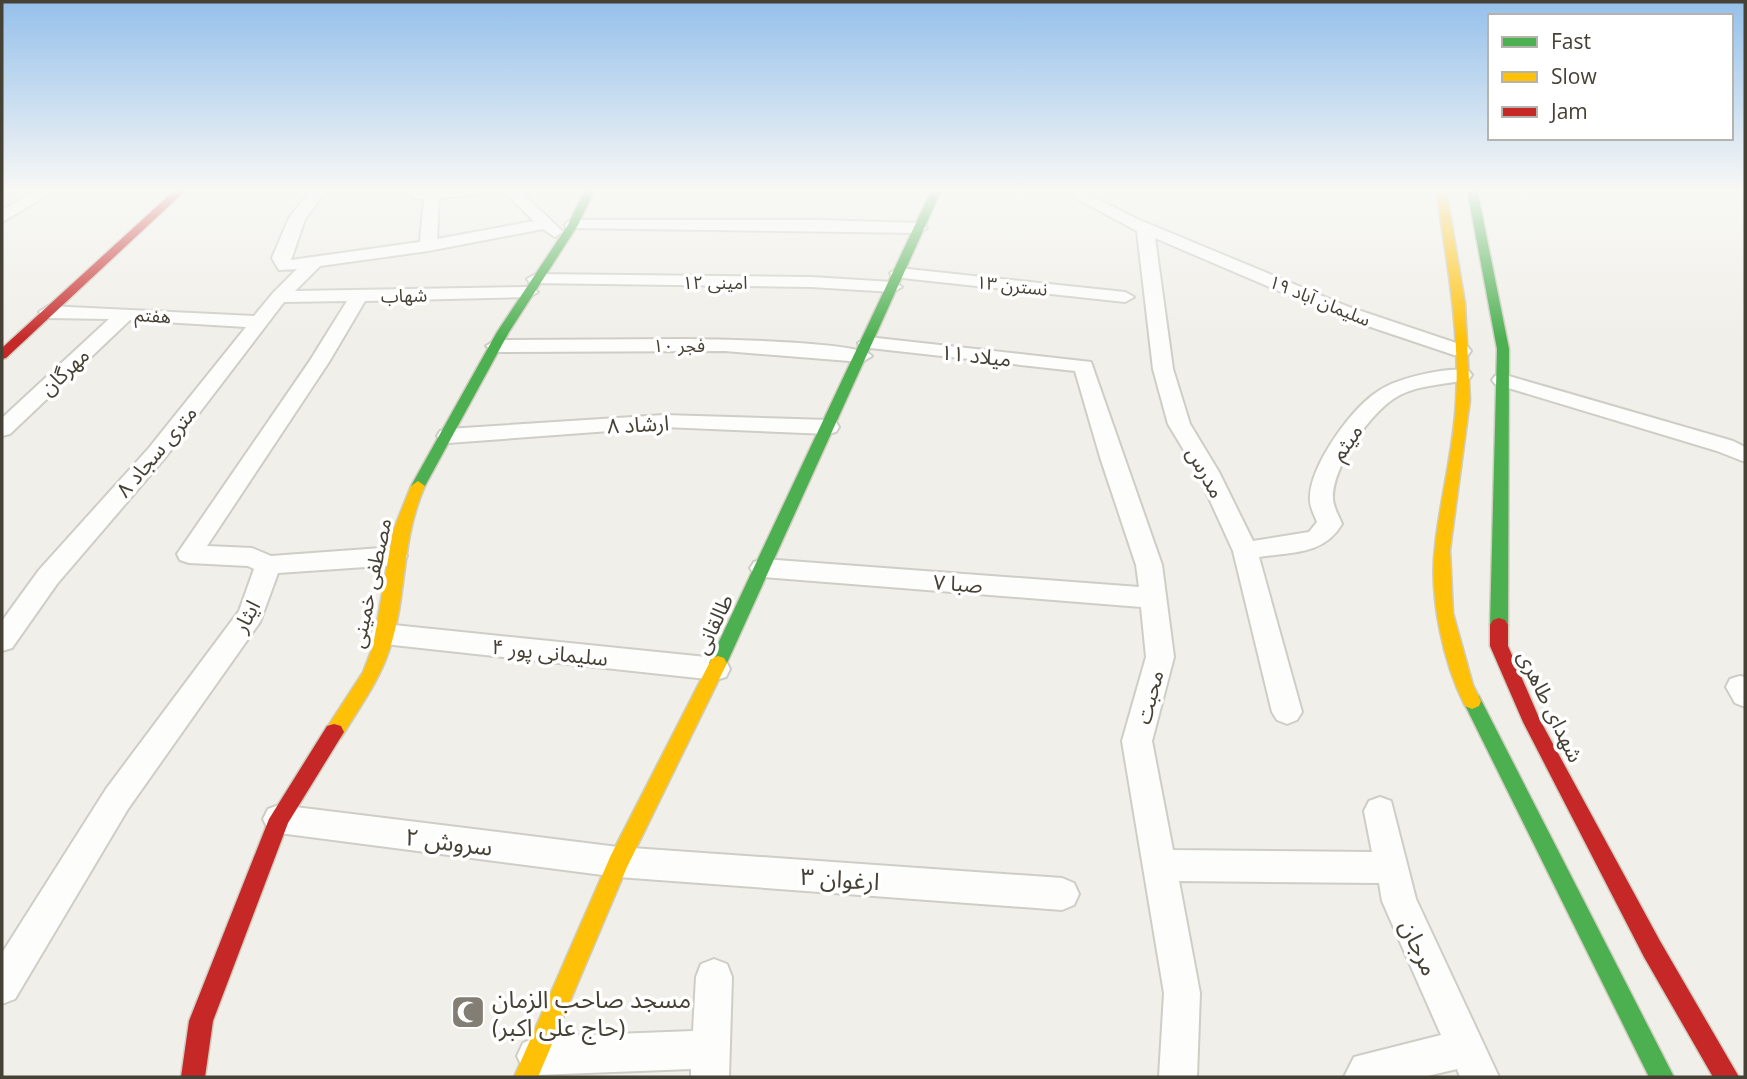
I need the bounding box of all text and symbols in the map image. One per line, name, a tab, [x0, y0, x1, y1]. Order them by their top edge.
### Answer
legend	[1488, 14, 1733, 140]
text: Fast	[1551, 27, 1591, 55]
text: Slow	[1551, 62, 1597, 90]
text: Jam	[1549, 97, 1588, 125]
street label: نسترن ۱۳	[975, 269, 1049, 301]
street label: سلیمان آباد ۱۹	[1266, 269, 1374, 331]
street label: امینی ۱۲	[682, 270, 748, 294]
street label: شهاب	[381, 283, 427, 307]
street label: هفتم	[134, 302, 172, 330]
street label: فجر ۱۰	[653, 333, 705, 357]
street label: میلاد ۱۱	[939, 337, 1013, 373]
street label: مهرگان	[33, 341, 95, 401]
street label: ۸ متری سجاد	[109, 399, 203, 503]
street label: ارشاد ۸	[606, 408, 670, 440]
street label: میثم	[1323, 418, 1370, 467]
street label: مدرس	[1181, 441, 1231, 503]
street label: مصطفی خمینی	[343, 515, 397, 651]
street label: صبا ۷	[932, 567, 984, 599]
street label: طالقانی	[687, 589, 739, 659]
street label: ایثار	[225, 595, 266, 638]
street label: سلیمانی پور ۴	[490, 632, 610, 672]
street label: شهدای طاهری	[1512, 645, 1590, 767]
street label: محبت	[1128, 667, 1170, 727]
street label: سروش ۲	[403, 819, 495, 863]
street label: ارغوان ۳	[799, 859, 881, 897]
street label: مرجان	[1393, 913, 1447, 981]
place label: مسجد صاحب الزمان (حاج علی اکبر)	[492, 982, 691, 1045]
mosque icon: مسجد صاحب الزمان (حاج علی اکبر)	[449, 993, 487, 1031]

